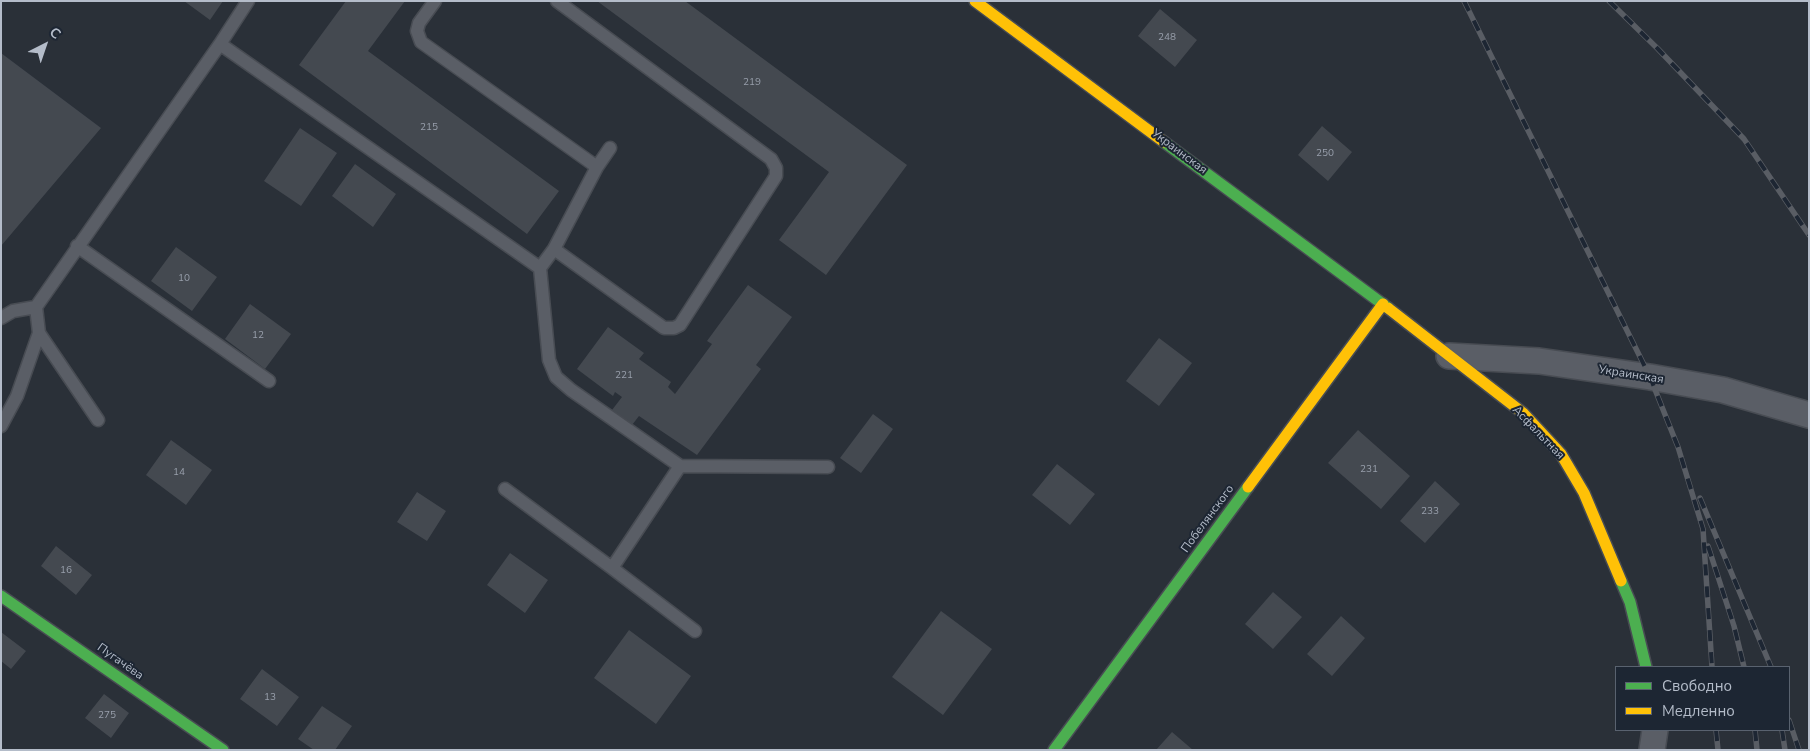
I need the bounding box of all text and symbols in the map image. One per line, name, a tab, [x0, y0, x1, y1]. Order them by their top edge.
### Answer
north arrow	[20, 20, 70, 70]
text: С	[45, 23, 65, 44]
house number: 248	[1158, 32, 1176, 44]
house number: 219	[743, 77, 761, 89]
house number: 215	[420, 122, 438, 134]
street label: Украинская	[1148, 126, 1210, 178]
house number: 250	[1316, 148, 1334, 160]
house number: 10	[178, 273, 190, 285]
house number: 12	[252, 330, 264, 342]
street label: Украинская	[1597, 363, 1665, 387]
house number: 221	[615, 370, 633, 382]
street label: Асфальтная	[1509, 403, 1567, 463]
house number: 231	[1360, 464, 1378, 476]
house number: 14	[173, 467, 185, 479]
street label: Побелянского	[1179, 482, 1237, 556]
house number: 233	[1421, 506, 1439, 518]
house number: 16	[60, 565, 72, 577]
street label: Пугачёва	[94, 641, 146, 683]
legend	[1615, 666, 1790, 731]
text: Свободно	[1662, 676, 1732, 696]
house number: 13	[264, 692, 276, 704]
text: Медленно	[1662, 701, 1735, 721]
house number: 275	[98, 710, 116, 722]

